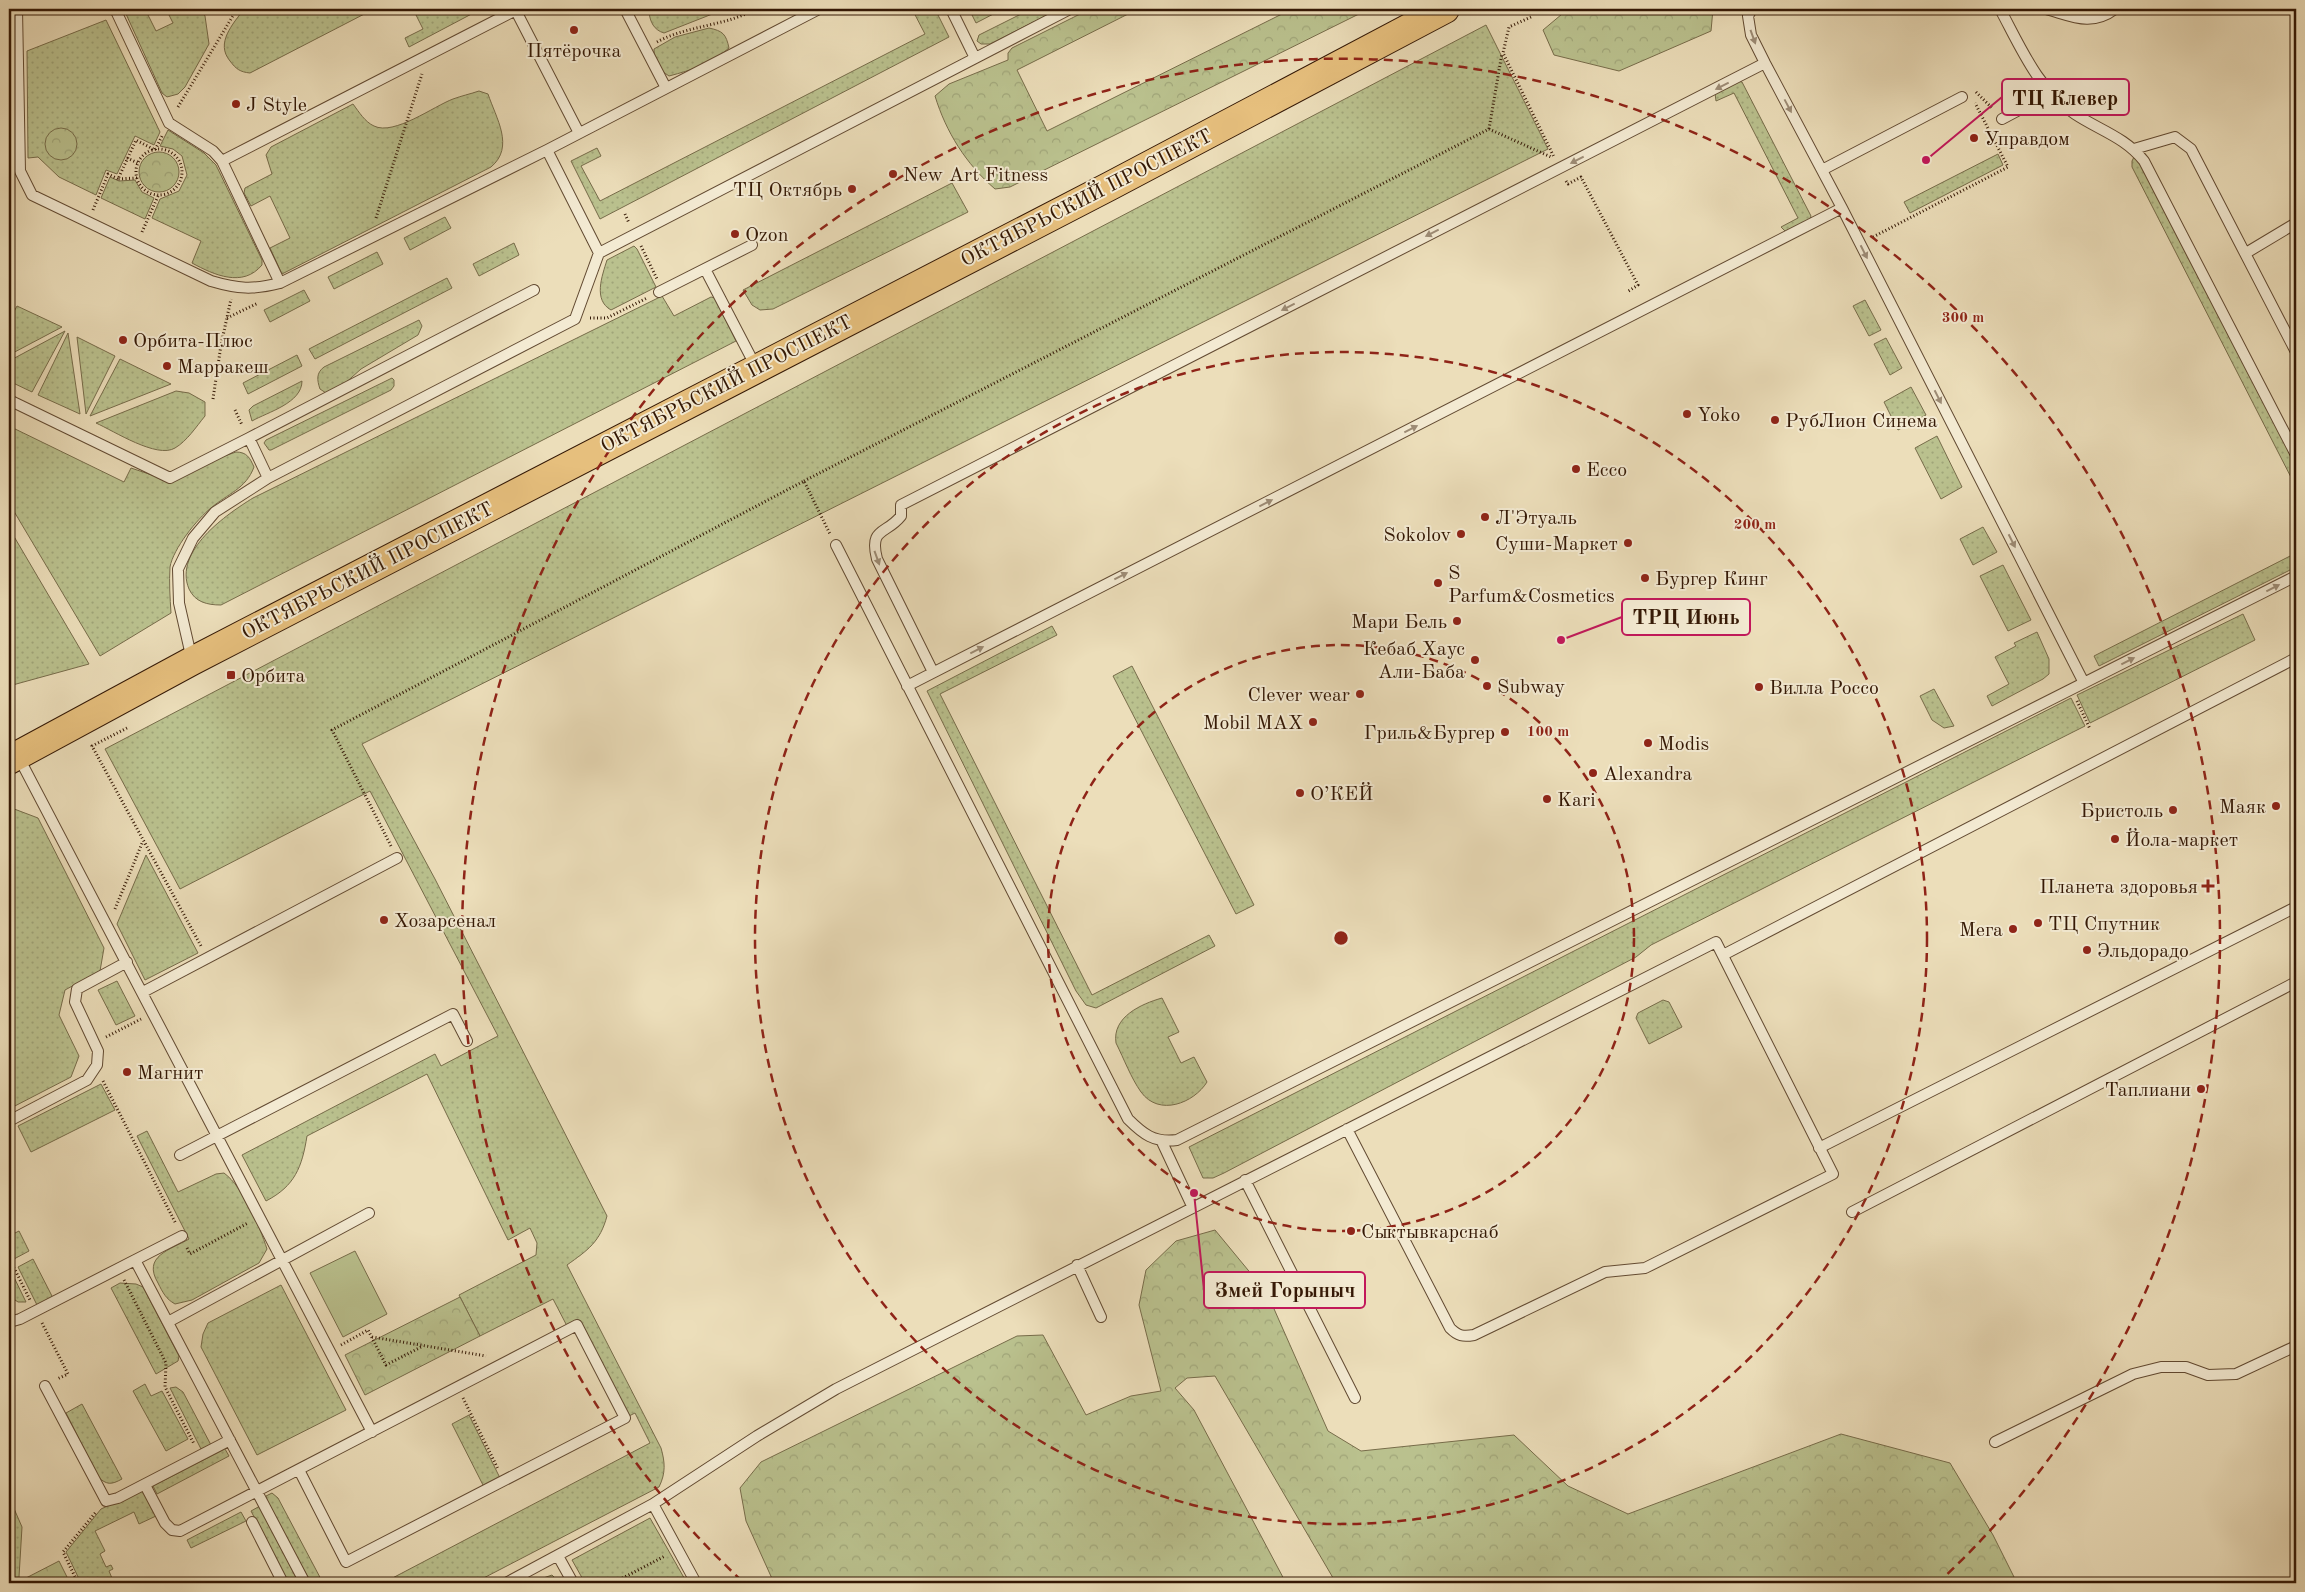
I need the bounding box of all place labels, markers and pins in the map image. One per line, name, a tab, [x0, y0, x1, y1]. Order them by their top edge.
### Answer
marker: Пятёрочка	[568, 24, 580, 36]
place label: Пятёрочка	[527, 42, 622, 62]
callout: ТЦ Клевер	[2002, 79, 2129, 115]
place label: J Style	[246, 96, 307, 116]
marker: J Style	[230, 98, 242, 110]
place label: Управдом	[1984, 130, 2070, 150]
marker: Управдом	[1968, 132, 1980, 144]
place label: New Art Fitness	[903, 166, 1048, 186]
marker: New Art Fitness	[887, 168, 899, 180]
place label: ТЦ Октябрь	[733, 181, 842, 201]
marker: ТЦ Октябрь	[846, 183, 858, 195]
place label: Ozon	[745, 226, 789, 246]
marker: Ozon	[729, 228, 741, 240]
place label: Орбита-Плюс	[133, 332, 253, 352]
marker: Орбита-Плюс	[117, 334, 129, 346]
place label: Марракеш	[177, 358, 269, 378]
marker: Марракеш	[161, 360, 173, 372]
place label: Yoko	[1697, 406, 1740, 426]
marker: Yoko	[1681, 408, 1693, 420]
place label: РубЛион Синема	[1785, 412, 1938, 432]
marker: РубЛион Синема	[1769, 414, 1781, 426]
place label: Ecco	[1586, 461, 1627, 481]
marker: Ecco	[1570, 463, 1582, 475]
place label: Л'Этуаль	[1495, 509, 1577, 529]
marker: Л'Этуаль	[1479, 511, 1491, 523]
place label: Sokolov	[1383, 526, 1451, 546]
marker: Sokolov	[1455, 528, 1467, 540]
place label: Суши-Маркет	[1495, 535, 1618, 555]
marker: Суши-Маркет	[1622, 537, 1634, 549]
place label: S Parfum&Cosmetics	[1448, 564, 1615, 607]
place label: Бургер Кинг	[1655, 570, 1768, 590]
marker: Бургер Кинг	[1639, 572, 1651, 584]
marker: S Parfum&Cosmetics	[1432, 577, 1444, 589]
callout: ТРЦ Июнь	[1622, 599, 1750, 635]
place label: Мари Бель	[1351, 613, 1447, 633]
marker: Мари Бель	[1451, 615, 1463, 627]
place label: Кебаб Хаус Али-Баба	[1363, 640, 1465, 683]
marker: Кебаб Хаус Али-Баба	[1469, 654, 1481, 666]
place label: Орбита	[241, 667, 305, 687]
marker: Орбита	[225, 669, 237, 681]
place label: Subway	[1497, 678, 1565, 698]
place label: Вилла Россо	[1769, 679, 1879, 699]
marker: Subway	[1481, 680, 1493, 692]
marker: Вилла Россо	[1753, 681, 1765, 693]
place label: Clever wear	[1248, 686, 1350, 706]
marker: Clever wear	[1354, 688, 1366, 700]
place label: Mobil MAX	[1203, 714, 1303, 734]
marker: Mobil MAX	[1307, 716, 1319, 728]
place label: Гриль&Бургер	[1363, 724, 1495, 744]
marker: Гриль&Бургер	[1499, 726, 1511, 738]
place label: Modis	[1658, 735, 1709, 755]
marker: Modis	[1642, 737, 1654, 749]
place label: Alexandra	[1603, 765, 1693, 785]
marker: Alexandra	[1587, 767, 1599, 779]
place label: О’КЕЙ	[1310, 782, 1373, 805]
marker: О’КЕЙ	[1294, 787, 1306, 799]
place label: Kari	[1557, 791, 1596, 811]
marker: Kari	[1541, 793, 1553, 805]
place label: Маяк	[2219, 798, 2266, 818]
marker: Маяк	[2270, 800, 2282, 812]
place label: Бристоль	[2080, 802, 2163, 822]
marker: Бристоль	[2167, 804, 2179, 816]
place label: Йола-маркет	[2125, 828, 2238, 851]
marker: Йола-маркет	[2109, 833, 2121, 845]
place label: Планета здоровья	[2039, 878, 2198, 898]
marker: Планета здоровья	[2202, 880, 2214, 892]
place label: Хозарсенал	[394, 912, 496, 932]
marker: Хозарсенал	[378, 914, 390, 926]
place label: ТЦ Спутник	[2048, 915, 2160, 935]
marker: ТЦ Спутник	[2032, 917, 2044, 929]
place label: Мега	[1959, 921, 2003, 941]
marker: Мега	[2007, 923, 2019, 935]
centre of rings	[1332, 929, 1350, 947]
place label: Эльдорадо	[2097, 942, 2189, 962]
marker: Эльдорадо	[2081, 944, 2093, 956]
place label: Магнит	[137, 1064, 204, 1084]
marker: Магнит	[121, 1066, 133, 1078]
place label: Таплиани	[2104, 1081, 2191, 1101]
marker: Таплиани	[2195, 1083, 2207, 1095]
place label: Сыктывкарснаб	[1361, 1223, 1499, 1243]
marker: Сыктывкарснаб	[1345, 1225, 1357, 1237]
callout: Змей Горыныч	[1204, 1272, 1365, 1308]

